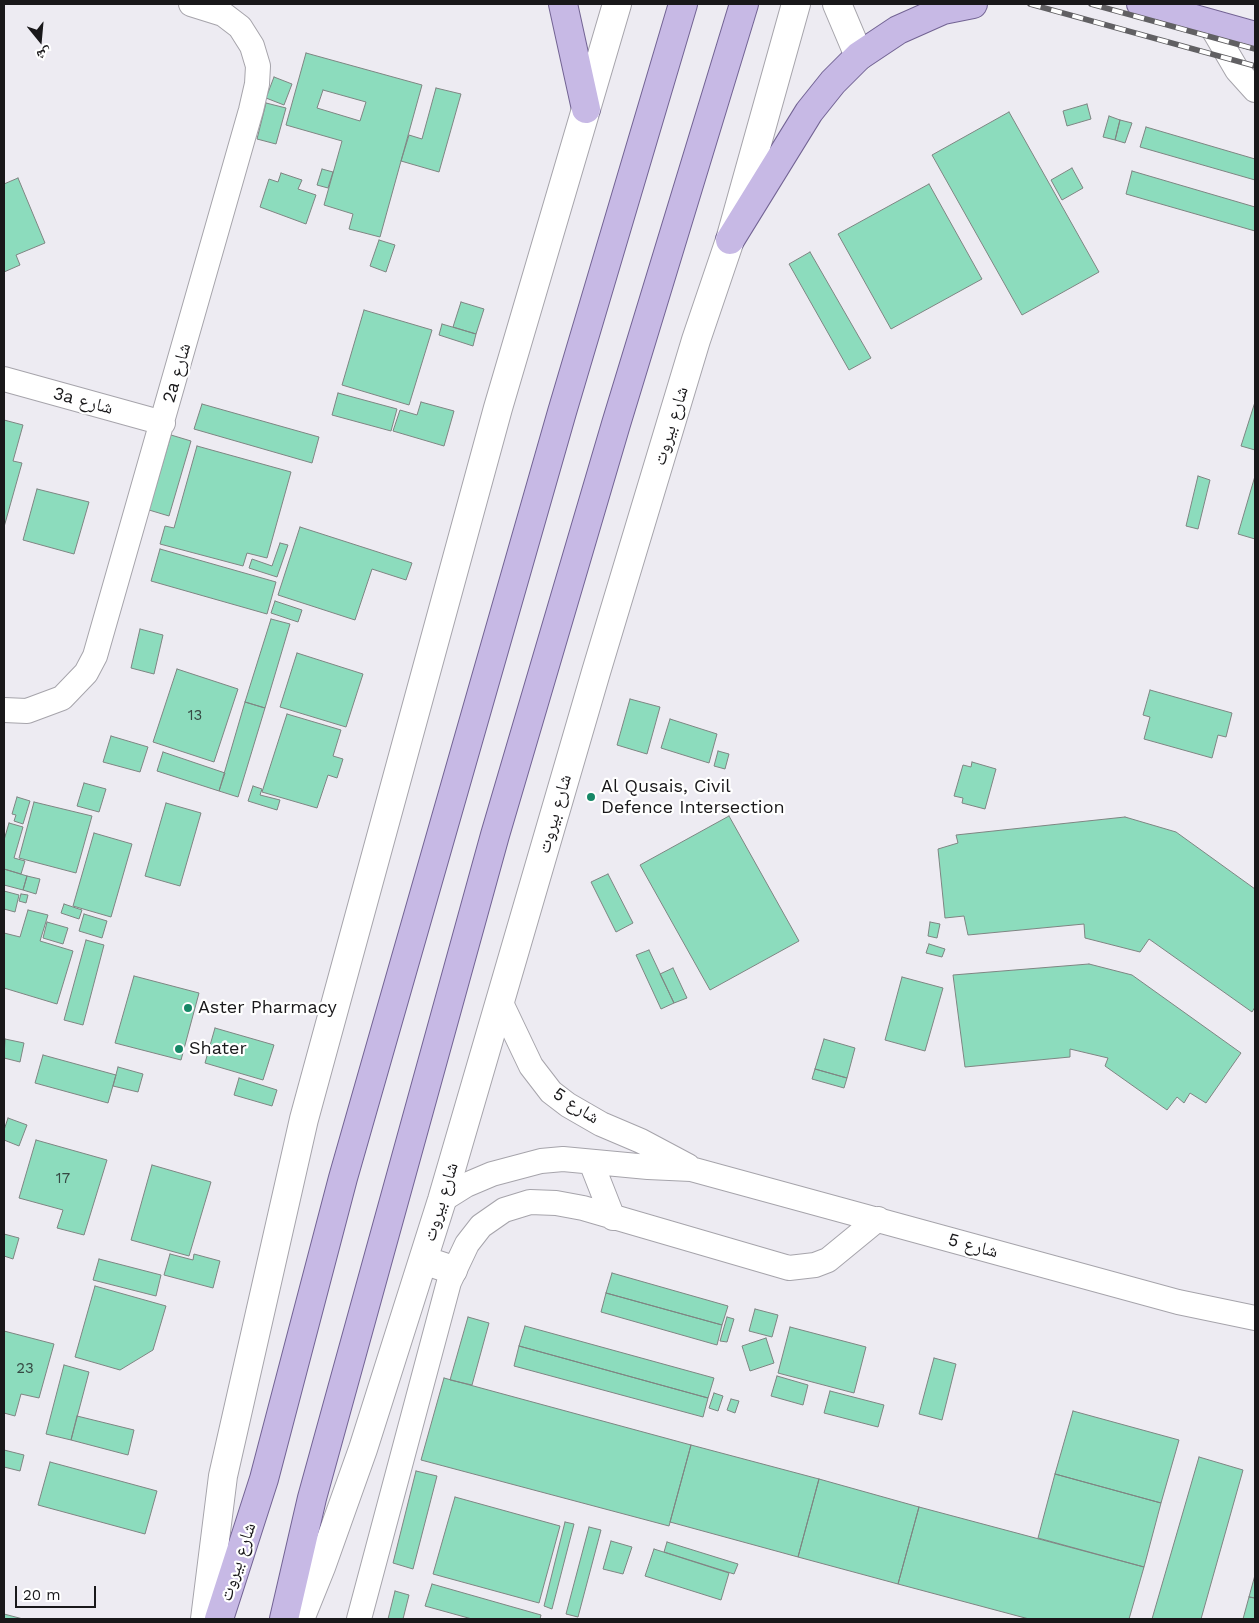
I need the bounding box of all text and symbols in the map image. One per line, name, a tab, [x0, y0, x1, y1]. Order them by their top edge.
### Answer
north arrow	[15, 15, 65, 65]
text: ش	[35, 45, 54, 64]
street label: 2a شارع	[158, 341, 196, 405]
street label: 3a شارع	[51, 383, 115, 419]
street label: شارع بيروت	[649, 384, 693, 468]
house number: 13	[188, 707, 202, 725]
street label: شارع بيروت	[533, 772, 577, 856]
place label: Al Qusais, Civil Defence Intersection	[601, 776, 785, 819]
marker: Al Qusais, Civil Defence Intersection	[585, 791, 597, 803]
place label: Aster Pharmacy	[198, 997, 337, 1019]
marker: Aster Pharmacy	[182, 1002, 194, 1014]
place label: Shater	[189, 1038, 247, 1060]
marker: Shater	[173, 1043, 185, 1055]
street label: شارع 5	[549, 1083, 603, 1129]
street label: شارع بيروت	[419, 1160, 463, 1244]
house number: 17	[56, 1170, 70, 1188]
street label: شارع 5	[946, 1229, 1000, 1263]
house number: 23	[16, 1360, 34, 1378]
street label: شارع بيروت	[215, 1520, 261, 1604]
scale bar	[18, 1576, 99, 1608]
text: 20 m	[23, 1586, 61, 1604]

